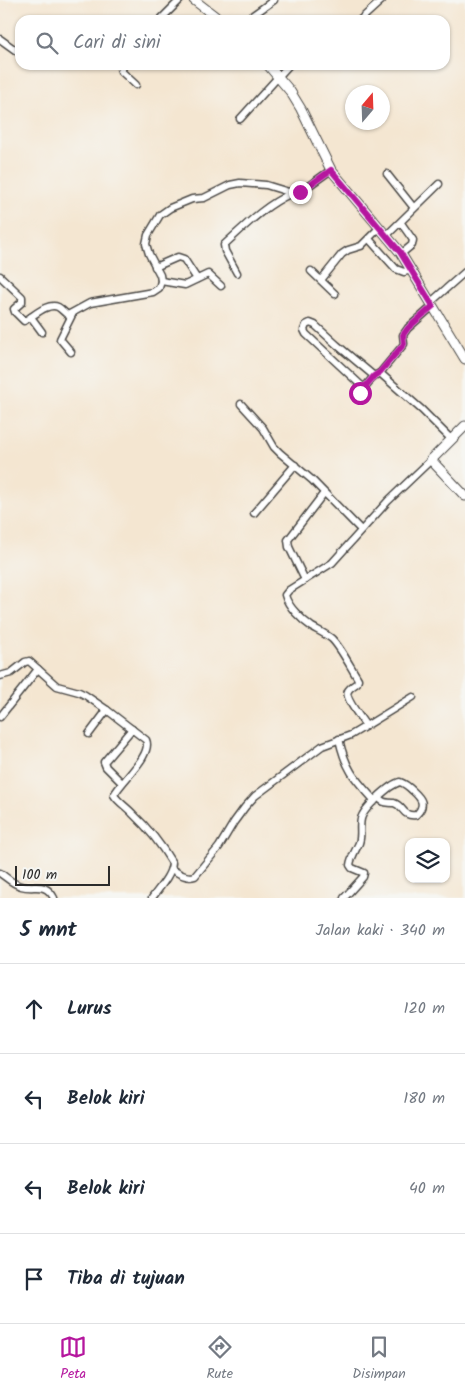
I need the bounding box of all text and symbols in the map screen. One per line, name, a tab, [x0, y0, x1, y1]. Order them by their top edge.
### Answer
search box	[15, 15, 450, 70]
text: Cari di sini	[73, 28, 161, 58]
icon: search	[33, 29, 61, 57]
north arrow	[345, 85, 390, 130]
route end	[289, 181, 312, 204]
route start	[349, 382, 372, 405]
map controls	[405, 838, 450, 883]
button: layers	[405, 838, 450, 883]
scale bar	[15, 863, 110, 886]
text: 100 m	[22, 864, 57, 886]
text: 5 mnt	[20, 914, 77, 947]
text: Jalan kaki · 340 m	[316, 918, 445, 943]
text: Lurus	[67, 994, 112, 1024]
icon: ahead	[20, 995, 48, 1023]
text: 120 m	[404, 996, 445, 1021]
text: Belok kiri	[67, 1084, 145, 1114]
icon: left	[20, 1085, 48, 1113]
text: 180 m	[403, 1086, 445, 1111]
text: Belok kiri	[67, 1174, 145, 1204]
icon: left	[20, 1175, 48, 1203]
text: 40 m	[409, 1176, 445, 1201]
text: Tiba di tujuan	[67, 1264, 185, 1294]
icon: arrive	[20, 1265, 48, 1293]
tab: Peta	[59, 1333, 87, 1385]
tab: Rute	[206, 1333, 234, 1385]
tab: Disimpan	[352, 1333, 406, 1385]

